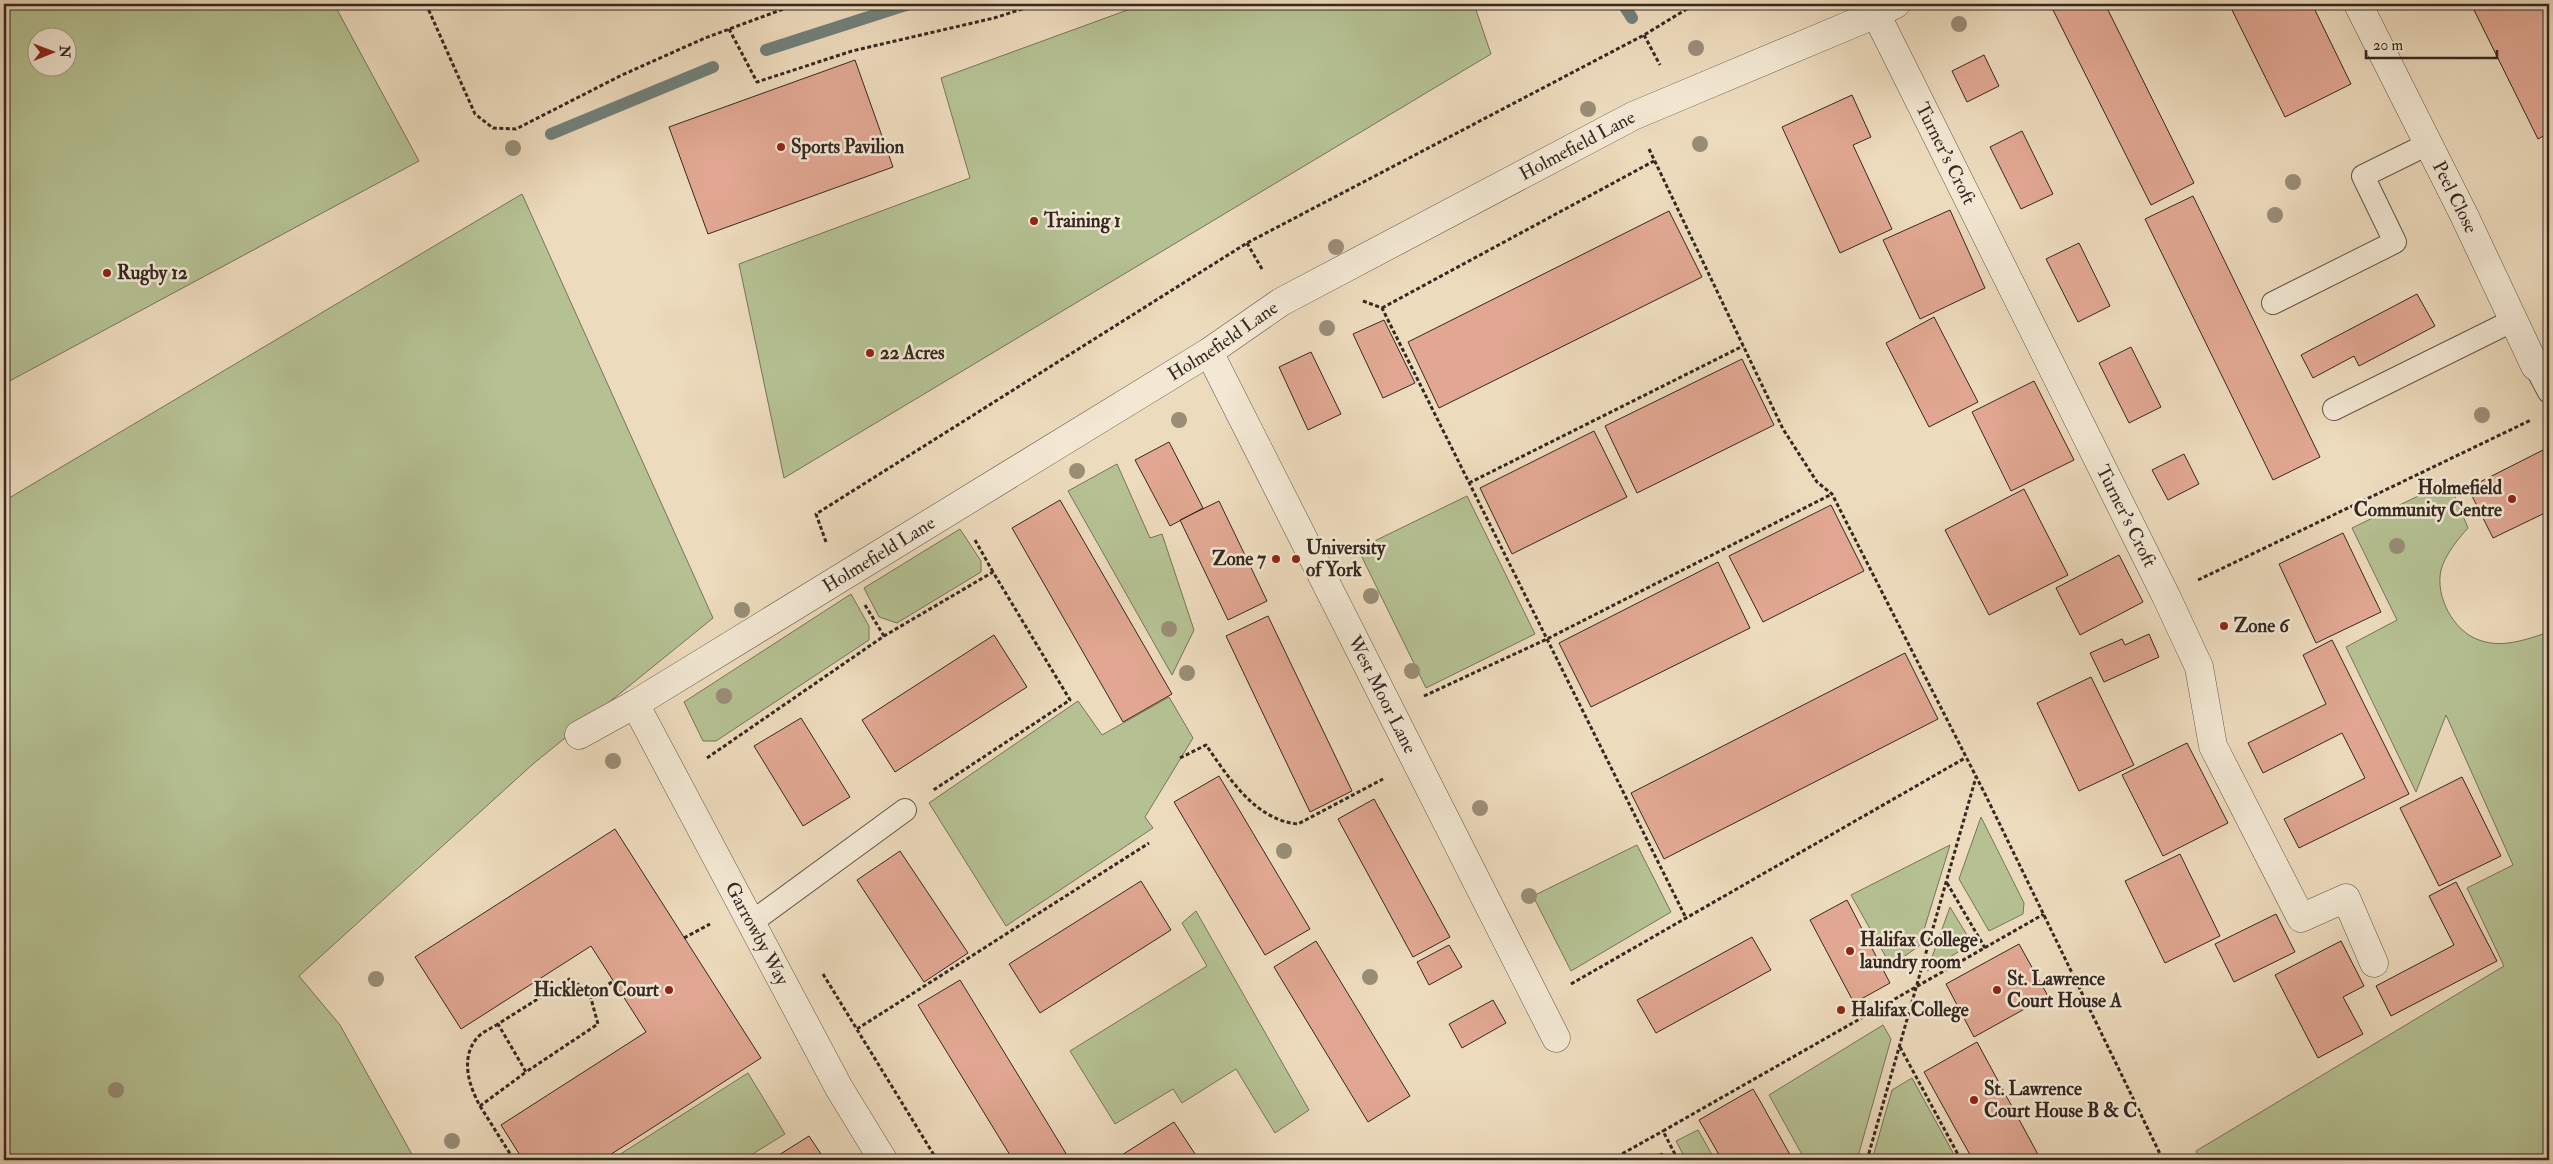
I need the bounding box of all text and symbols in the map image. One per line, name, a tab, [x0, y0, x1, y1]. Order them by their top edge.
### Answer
north arrow	[28, 28, 78, 78]
scale bar	[2366, 28, 2497, 60]
text: 20 m	[2373, 36, 2403, 55]
text: N	[56, 44, 73, 59]
street label: Turner's Croft	[1910, 98, 1981, 209]
street label: Holmefield Lane	[1515, 105, 1639, 186]
place label: Sports Pavilion	[791, 135, 904, 160]
marker: Sports Pavilion	[775, 141, 787, 153]
street label: Peel Close	[2427, 157, 2483, 237]
place label: Training 1	[1043, 209, 1121, 234]
marker: Training 1	[1028, 215, 1040, 227]
place label: Rugby 12	[117, 261, 188, 286]
marker: Rugby 12	[101, 267, 113, 279]
street label: Holmefield Lane	[1163, 296, 1283, 386]
place label: 22 Acres	[880, 341, 945, 365]
marker: 22 Acres	[864, 347, 876, 359]
street label: Turner's Croft	[2091, 461, 2162, 571]
place label: Holmefield Community Centre	[2354, 476, 2503, 523]
marker: Holmefield Community Centre	[2506, 493, 2518, 505]
street label: Holmefield Lane	[818, 511, 940, 598]
place label: University of York	[1306, 536, 1386, 582]
place label: Zone 7	[1212, 547, 1266, 571]
marker: Zone 7	[1270, 553, 1282, 565]
marker: University of York	[1290, 553, 1302, 565]
place label: Zone 6	[2234, 614, 2290, 638]
marker: Zone 6	[2218, 620, 2230, 632]
street label: West Moor Lane	[1342, 631, 1422, 758]
street label: Garrowby Way	[720, 878, 795, 990]
place label: Halifax College laundry room	[1859, 928, 1978, 975]
marker: Halifax College laundry room	[1844, 945, 1856, 957]
place label: St. Lawrence Court House A	[2007, 967, 2123, 1013]
place label: Hickleton Court	[534, 978, 660, 1002]
marker: Hickleton Court	[663, 984, 675, 996]
marker: St. Lawrence Court House A	[1991, 984, 2003, 996]
place label: Halifax College	[1851, 998, 1969, 1023]
marker: Halifax College	[1835, 1004, 1847, 1016]
place label: St. Lawrence Court House B & C	[1984, 1077, 2137, 1123]
marker: St. Lawrence Court House B & C	[1968, 1094, 1980, 1106]

